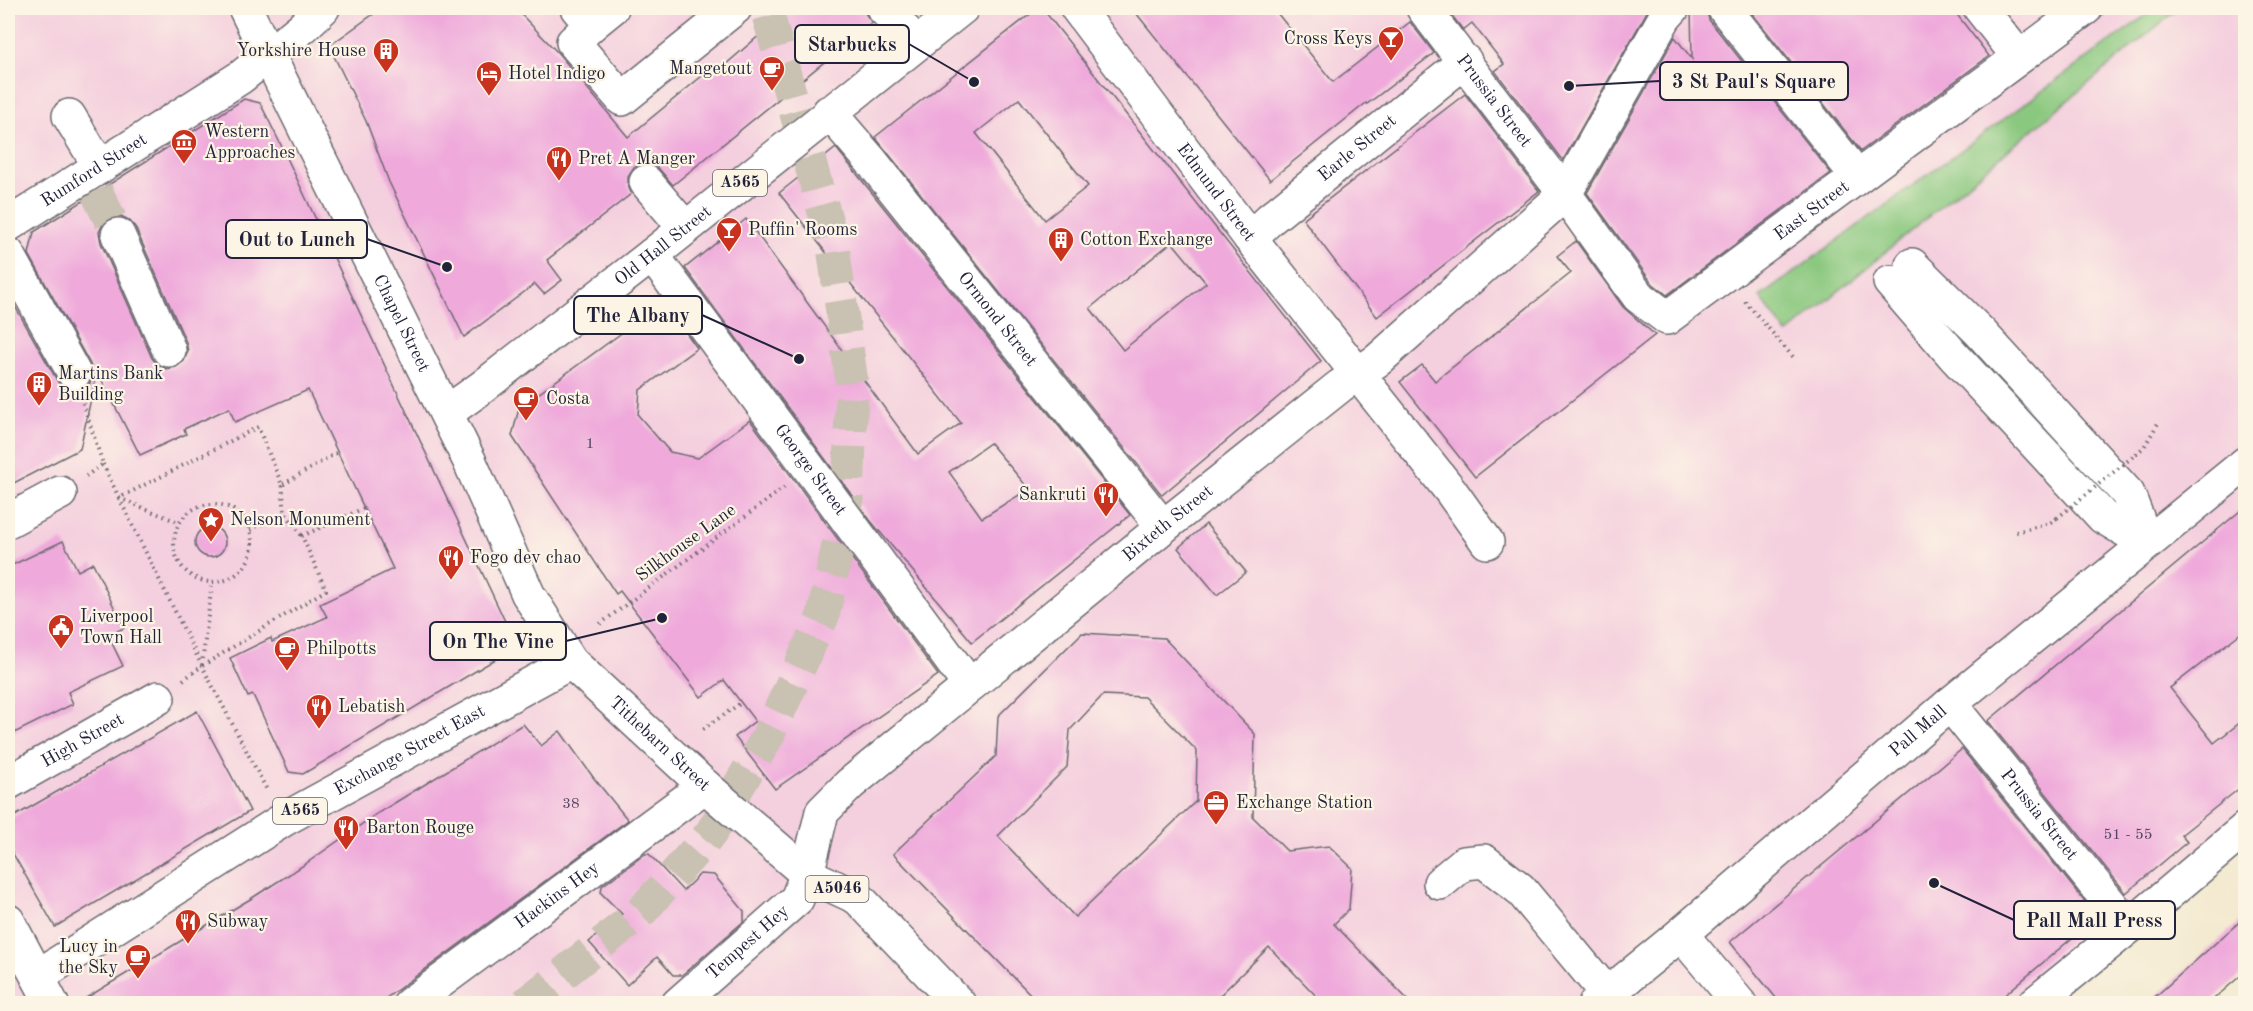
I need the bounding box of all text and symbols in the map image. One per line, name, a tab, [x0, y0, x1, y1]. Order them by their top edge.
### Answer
bar icon: Cross Keys	[1376, 24, 1406, 62]
callout: Starbucks	[795, 25, 909, 63]
place label: Cross Keys	[1284, 30, 1372, 48]
building icon: Yorkshire House	[371, 36, 401, 74]
text: Starbucks	[807, 36, 897, 56]
place label: Yorkshire House	[237, 42, 366, 60]
street label: Prussia Street	[1453, 51, 1535, 151]
cafe icon: Mangetout	[757, 54, 787, 92]
hotel icon: Hotel Indigo	[474, 59, 504, 97]
place label: Mangetout	[669, 60, 752, 78]
callout: 3 St Paul's Square	[1660, 62, 1848, 100]
place label: Hotel Indigo	[508, 65, 605, 83]
text: 3 St Paul's Square	[1672, 73, 1836, 93]
street label: Earle Street	[1315, 111, 1400, 185]
place label: Western Approaches	[204, 123, 296, 162]
museum icon: Western Approaches	[169, 127, 199, 165]
street label: Rumford Street	[38, 130, 150, 210]
street label: Edmund Street	[1173, 140, 1258, 245]
restaurant icon: Pret A Manger	[544, 144, 574, 182]
place label: Pret A Manger	[578, 150, 696, 168]
road number: A565	[713, 170, 767, 196]
street label: East Street	[1771, 177, 1853, 244]
street label: Old Hall Street	[611, 202, 715, 289]
bar icon: Puffin' Rooms	[714, 215, 744, 253]
callout: Out to Lunch	[226, 220, 367, 258]
place label: Puffin' Rooms	[748, 221, 857, 239]
building icon: Cotton Exchange	[1046, 225, 1076, 263]
text: Out to Lunch	[238, 231, 356, 251]
place label: Cotton Exchange	[1080, 231, 1213, 249]
street label: Ormond Street	[954, 269, 1040, 370]
street label: Chapel Street	[370, 272, 433, 375]
callout: The Albany	[574, 296, 702, 334]
text: The Albany	[586, 307, 690, 327]
place label: Martins Bank Building	[58, 365, 163, 404]
building icon: Martins Bank Building	[24, 369, 54, 407]
cafe icon: Costa	[511, 384, 541, 422]
place label: Costa	[546, 390, 590, 408]
street label: George Street	[771, 421, 850, 519]
house number: 1	[586, 437, 594, 452]
restaurant icon: Sankruti	[1091, 480, 1121, 518]
street label: Bixteth Street	[1119, 482, 1216, 565]
place label: Sankruti	[1019, 486, 1086, 504]
street label: Silkhouse Lane	[633, 501, 739, 585]
place icon: Nelson Monument	[196, 505, 226, 543]
place label: Nelson Monument	[230, 511, 370, 529]
restaurant icon: Fogo dev chao	[436, 543, 466, 581]
place label: Fogo dev chao	[470, 549, 581, 567]
place label: Liverpool Town Hall	[80, 608, 162, 647]
public building icon: Liverpool Town Hall	[46, 612, 76, 650]
callout: On The Vine	[430, 622, 566, 660]
text: On The Vine	[442, 633, 554, 653]
cafe icon: Philpotts	[272, 634, 302, 672]
place label: Philpotts	[306, 640, 377, 658]
restaurant icon: Lebatish	[304, 692, 334, 730]
street label: Tithebarn Street	[606, 693, 713, 795]
place label: Lebatish	[338, 698, 405, 716]
street label: Exchange Street East	[331, 702, 488, 799]
street label: Pall Mall	[1886, 702, 1950, 760]
street label: High Street	[39, 710, 127, 771]
street label: Prussia Street	[1997, 766, 2081, 864]
office icon: Exchange Station	[1201, 788, 1231, 826]
place label: Exchange Station	[1236, 794, 1373, 812]
house number: 38	[562, 797, 580, 812]
road number: A565	[273, 798, 327, 824]
restaurant icon: Barton Rouge	[331, 813, 361, 851]
place label: Barton Rouge	[366, 819, 474, 837]
house number: 51 - 55	[2104, 828, 2152, 843]
street label: Hackins Hey	[512, 858, 603, 932]
road number: A5046	[806, 876, 868, 902]
street label: Tempest Hey	[703, 901, 793, 983]
callout: Pall Mall Press	[2014, 901, 2175, 939]
restaurant icon: Subway	[173, 907, 203, 945]
text: Pall Mall Press	[2026, 912, 2162, 932]
place label: Subway	[207, 913, 269, 931]
place label: Lucy in the Sky	[59, 938, 118, 977]
cafe icon: Lucy in the Sky	[123, 942, 153, 980]

